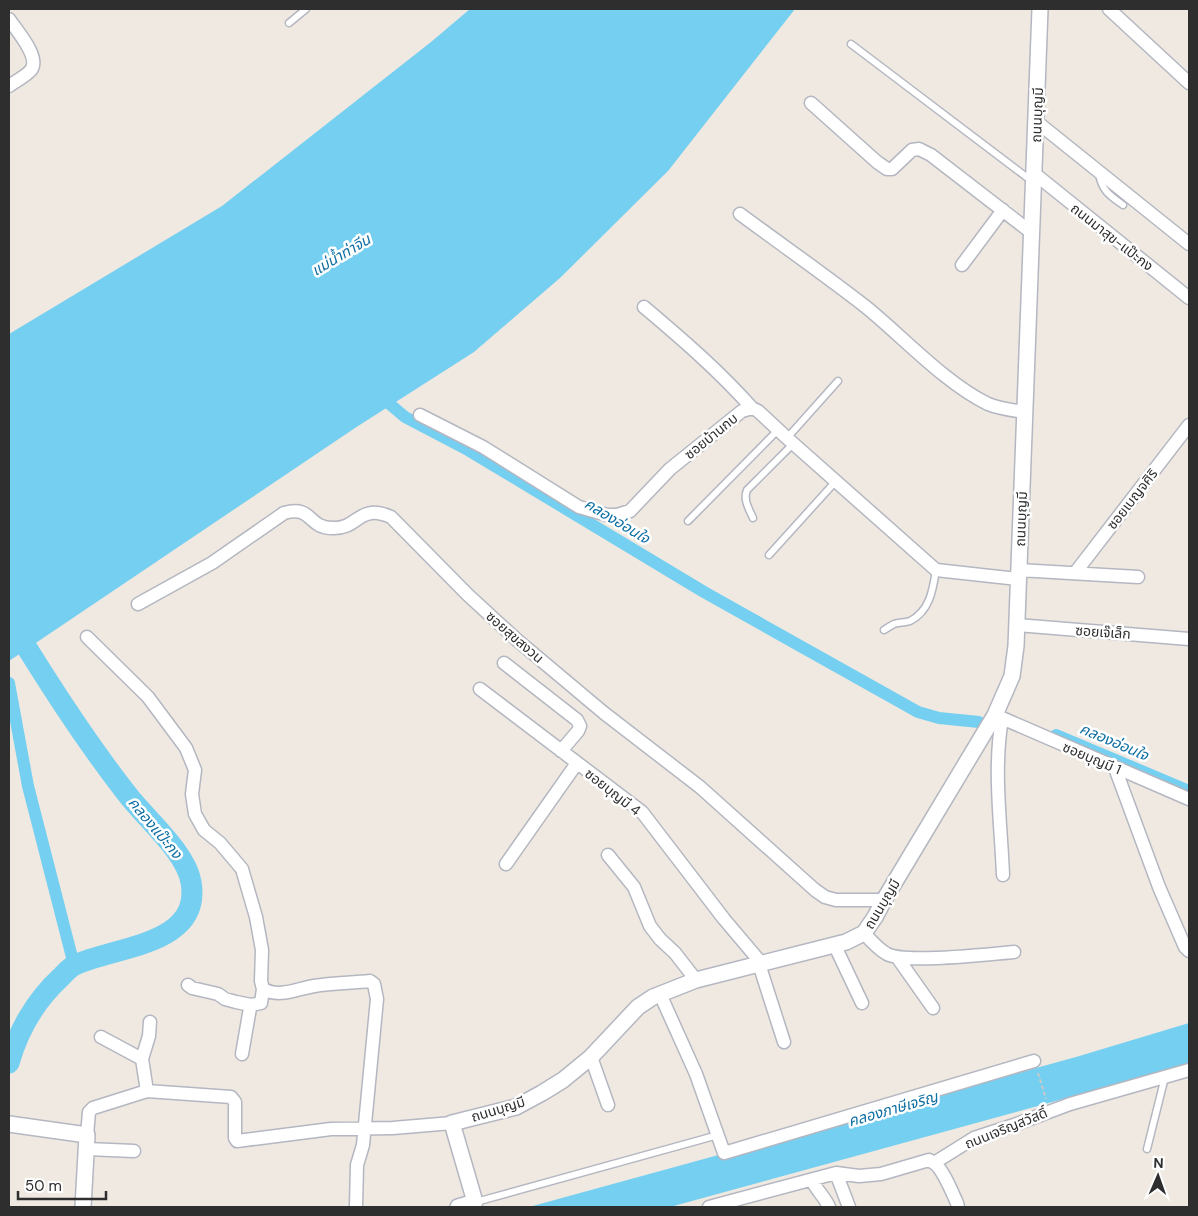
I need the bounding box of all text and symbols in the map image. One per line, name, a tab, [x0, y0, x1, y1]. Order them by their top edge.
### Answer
street label: ถนนบุญมี	[1027, 87, 1047, 143]
street label: ถนนมาสุข-แป๊ะกง	[1067, 199, 1157, 275]
water label: แม่น้ำท่าจีน	[307, 228, 375, 280]
street label: ซอยบ้านกบ	[681, 409, 741, 463]
street label: ซอยเบญจศิริ	[1103, 465, 1161, 533]
street label: ถนนบุญมี	[1011, 491, 1031, 547]
water label: คลองอ่อนใจ	[581, 494, 654, 549]
street label: ซอยสุขสงวน	[482, 607, 548, 667]
street label: ซอยเจ๊เล็ก	[1075, 621, 1131, 643]
water label: คลองอ่อนใจ	[1077, 719, 1152, 766]
street label: ซอยบุญมี 1	[1060, 738, 1124, 778]
street label: ซอยบุญมี 4	[581, 765, 645, 820]
water label: คลองแป๊ะกง	[124, 793, 187, 863]
street label: ถนนบุญมี	[860, 876, 904, 932]
water label: คลองภาษีเจริญ	[846, 1086, 941, 1131]
street label: ถนนบุญมี	[469, 1092, 527, 1126]
street label: ถนนเจริญสวัสดิ์	[962, 1103, 1050, 1153]
north arrow	[1133, 1151, 1183, 1201]
text: N	[1153, 1154, 1164, 1172]
scale bar	[18, 1168, 105, 1200]
text: 50 m	[25, 1176, 62, 1196]

